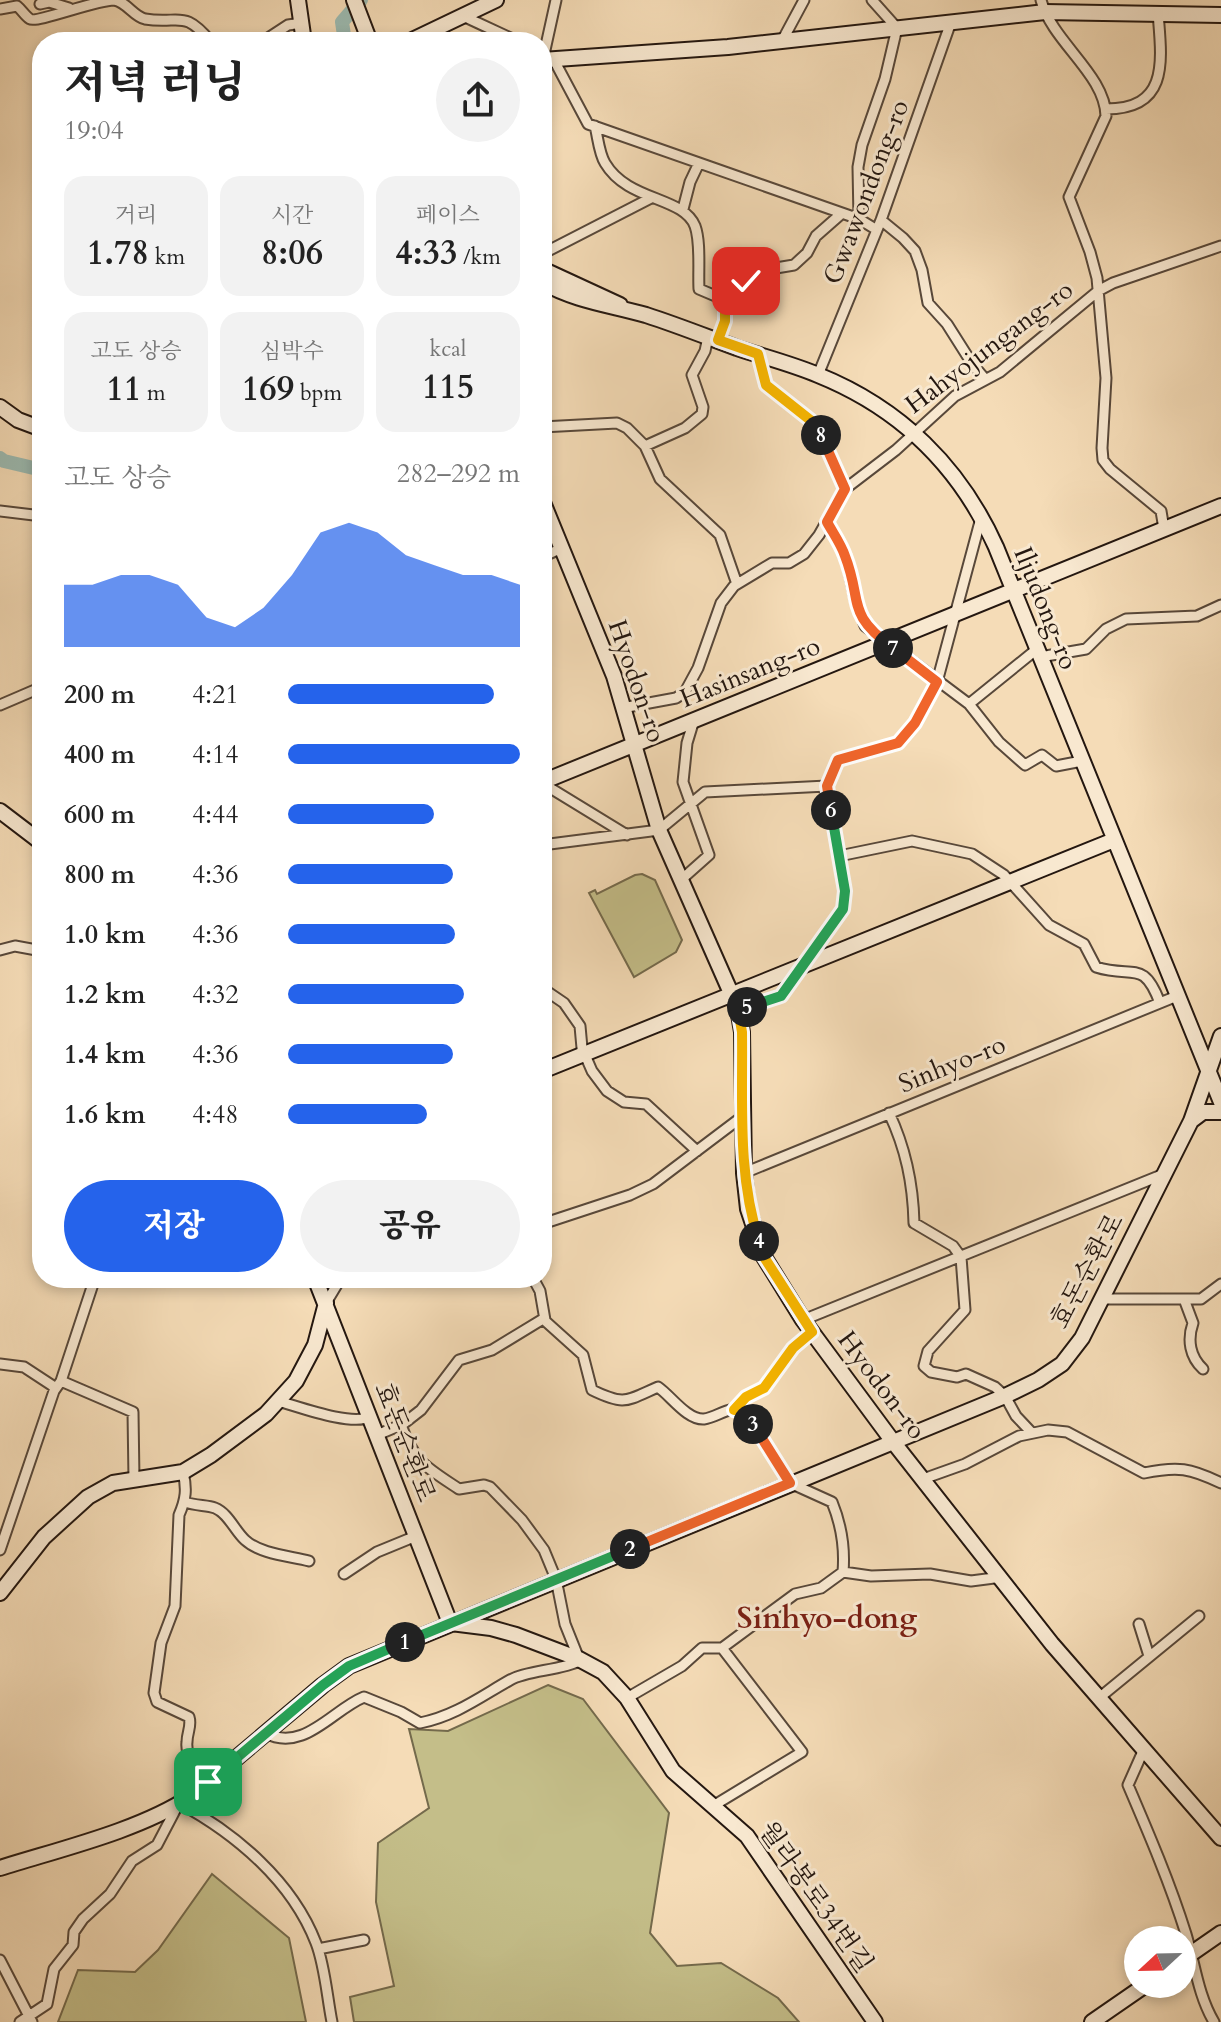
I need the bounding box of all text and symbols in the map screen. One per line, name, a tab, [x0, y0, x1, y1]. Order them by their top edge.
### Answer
text: 저녁 러닝	[64, 53, 246, 113]
button: share	[436, 58, 520, 142]
street label: Gwawondong-ro	[815, 95, 917, 289]
text: 19:04	[64, 113, 124, 148]
text: 거리	[115, 200, 157, 230]
text: 시간	[271, 200, 313, 230]
text: 페이스	[416, 200, 480, 230]
text: 1.78	[87, 230, 149, 276]
text: 8:06	[261, 230, 323, 276]
text: 4:33	[395, 230, 457, 276]
text: km	[149, 242, 185, 272]
text: /km	[457, 242, 501, 272]
pin	[712, 247, 780, 315]
icon: check	[724, 259, 768, 303]
street label: Hahyojungang-ro	[898, 272, 1080, 422]
text: kcal	[430, 334, 466, 364]
text: 고도 상승	[91, 336, 181, 366]
text: 심박수	[260, 336, 324, 366]
text: 115	[422, 364, 474, 410]
text: 11	[106, 366, 141, 412]
text: 169	[242, 366, 294, 412]
text: m	[141, 378, 166, 408]
text: bpm	[294, 378, 342, 408]
pin: 8	[801, 415, 841, 455]
text: 8	[815, 420, 827, 450]
text: 282–292 m	[397, 456, 520, 491]
text: 고도 상승	[64, 460, 171, 495]
street label: Iljudong-ro	[1006, 541, 1086, 675]
street label: Hyodon-ro	[600, 615, 674, 747]
street label: Hasinsang-ro	[675, 628, 825, 716]
pin: 7	[873, 628, 913, 668]
text: 7	[887, 633, 899, 663]
text: 200 m	[64, 677, 135, 712]
text: 4:21	[192, 677, 239, 712]
text: 400 m	[64, 737, 135, 772]
text: 4:14	[192, 737, 239, 772]
pin: 6	[811, 790, 851, 830]
text: 6	[825, 795, 837, 825]
text: 600 m	[64, 797, 135, 832]
text: 4:44	[192, 797, 239, 832]
text: 800 m	[64, 857, 135, 892]
text: 4:36	[192, 857, 239, 892]
text: 1.0 km	[64, 917, 145, 952]
text: 4:36	[192, 917, 239, 952]
text: 1.2 km	[64, 977, 145, 1012]
text: 4:32	[192, 977, 239, 1012]
pin: 5	[727, 987, 767, 1027]
text: 5	[741, 992, 753, 1022]
street label: Sinhyo-ro	[893, 1027, 1011, 1101]
text: 1.4 km	[64, 1037, 145, 1072]
text: 4:36	[192, 1037, 239, 1072]
text: 1.6 km	[64, 1097, 145, 1132]
text: 4:48	[192, 1097, 239, 1132]
button: 저장	[64, 1180, 284, 1272]
button: 공유	[300, 1180, 520, 1272]
street label: 효돈순환로	[1042, 1207, 1132, 1335]
pin: 4	[739, 1221, 779, 1261]
text: 4	[753, 1226, 765, 1256]
street label: Hyodon-ro	[830, 1324, 934, 1446]
street label: 효돈순환로	[366, 1377, 444, 1507]
pin: 3	[733, 1404, 773, 1444]
text: 3	[747, 1409, 759, 1439]
pin: 2	[610, 1529, 650, 1569]
text: 2	[624, 1534, 636, 1564]
district label: Sinhyo-dong	[737, 1598, 917, 1639]
pin: 1	[385, 1622, 425, 1662]
text: 1	[399, 1627, 411, 1657]
pin	[174, 1748, 242, 1816]
icon: arrive	[186, 1760, 230, 1804]
street label: 월라봉로34번길	[751, 1814, 881, 1980]
north arrow	[1124, 1926, 1196, 1998]
map controls	[1124, 1926, 1196, 1998]

